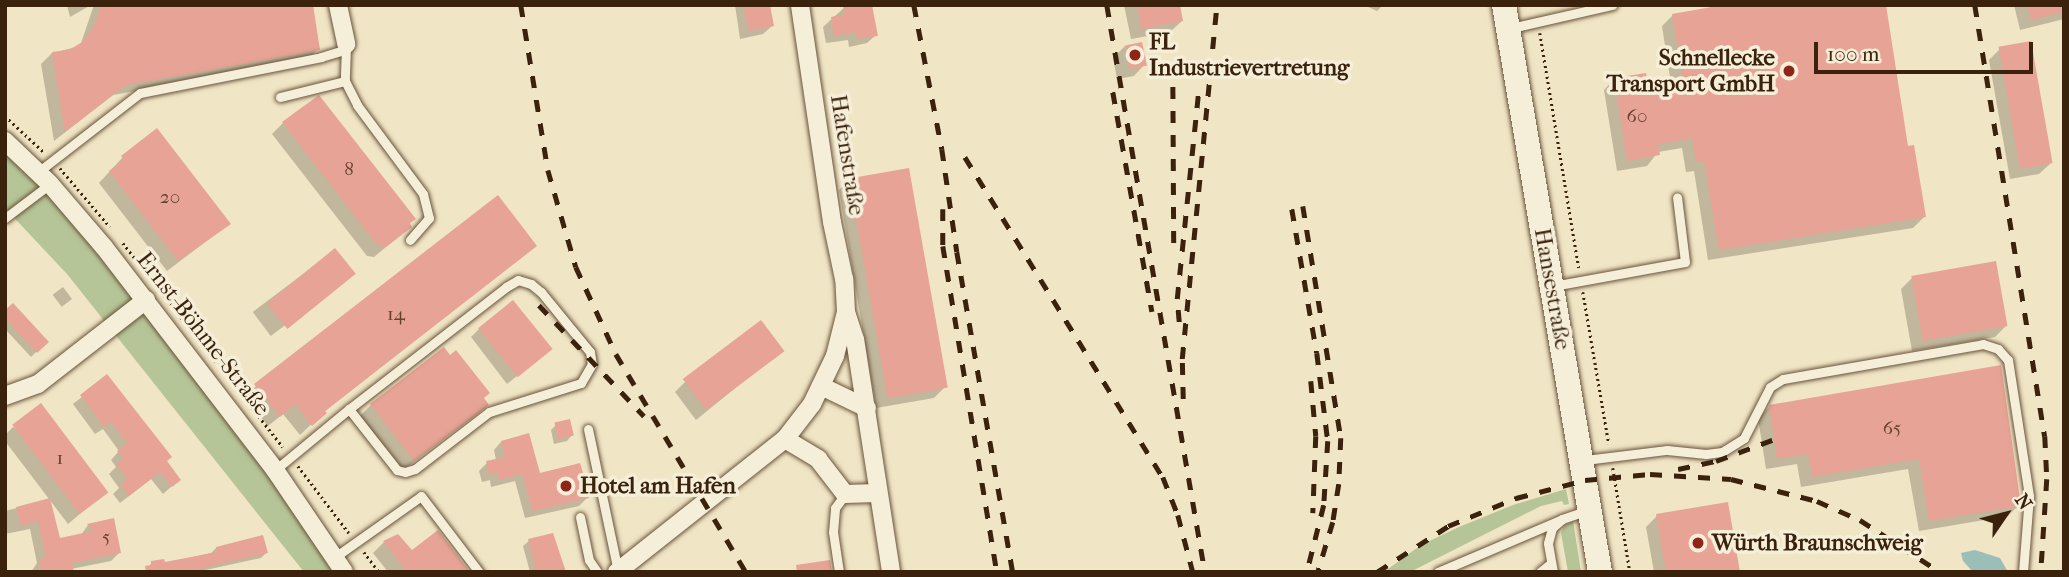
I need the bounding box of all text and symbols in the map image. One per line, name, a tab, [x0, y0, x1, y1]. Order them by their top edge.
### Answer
place label: FL Industrievertretung	[1149, 28, 1349, 82]
scale bar	[1817, 28, 2036, 72]
text: 100 m	[1827, 42, 1880, 66]
place label: Schnellecke Transport GmbH	[1607, 44, 1775, 98]
marker: FL Industrievertretung	[1127, 47, 1143, 63]
marker: Schnellecke Transport GmbH	[1781, 63, 1797, 79]
street label: Hafenstraße	[824, 93, 870, 217]
house number: 60	[1627, 106, 1647, 128]
house number: 8	[344, 159, 354, 181]
house number: 20	[160, 187, 180, 209]
street label: Hansestraße	[1528, 226, 1576, 352]
street label: Ernst-Böhme-Straße	[131, 247, 275, 421]
house number: 14	[387, 304, 405, 326]
house number: 65	[1883, 418, 1901, 440]
house number: 1	[57, 448, 63, 470]
place label: Hotel am Hafen	[580, 472, 736, 500]
marker: Hotel am Hafen	[558, 478, 574, 494]
north arrow	[1971, 479, 2041, 549]
text: N	[2010, 490, 2036, 514]
house number: 5	[102, 527, 110, 549]
place label: Würth Braunschweig	[1712, 529, 1923, 557]
marker: Würth Braunschweig	[1690, 535, 1706, 551]

